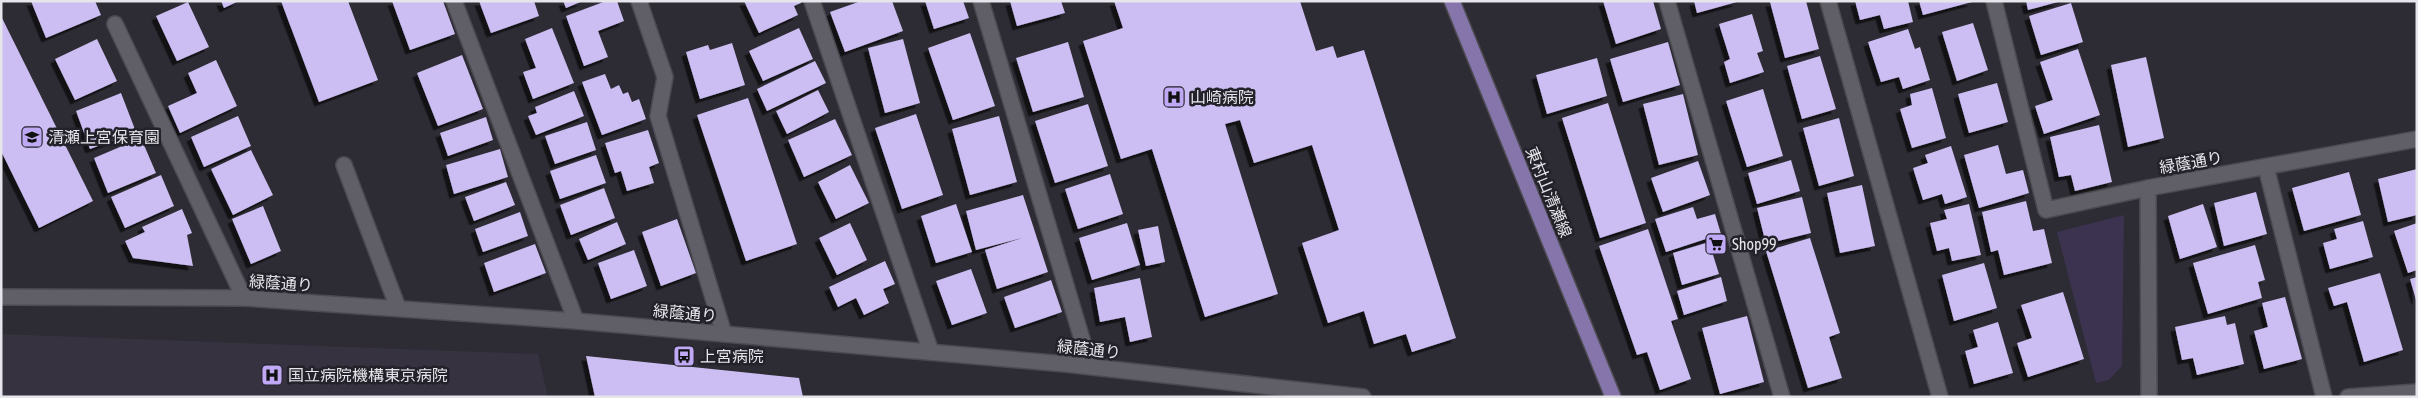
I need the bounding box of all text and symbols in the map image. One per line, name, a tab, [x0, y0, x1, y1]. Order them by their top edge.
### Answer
hospital icon: 山崎病院	[1162, 85, 1186, 109]
place label: 山崎病院	[1190, 88, 1254, 106]
school or university icon: 清瀬上宮保育園	[20, 125, 44, 149]
place label: 清瀬上宮保育園	[48, 128, 160, 146]
street label: 東村山清瀬線	[1523, 144, 1575, 240]
street label: 緑蔭通り	[2158, 148, 2224, 176]
supermarket icon: Shop99	[1704, 232, 1728, 256]
place label: Shop99	[1732, 235, 1777, 254]
street label: 緑蔭通り	[248, 272, 314, 294]
street label: 緑蔭通り	[652, 301, 718, 325]
street label: 緑蔭通り	[1056, 337, 1122, 361]
bus stop icon: 上宮病院	[672, 344, 696, 368]
place label: 上宮病院	[700, 347, 764, 365]
hospital icon: 国立病院機構東京病院	[260, 363, 284, 387]
place label: 国立病院機構東京病院	[288, 366, 448, 384]

